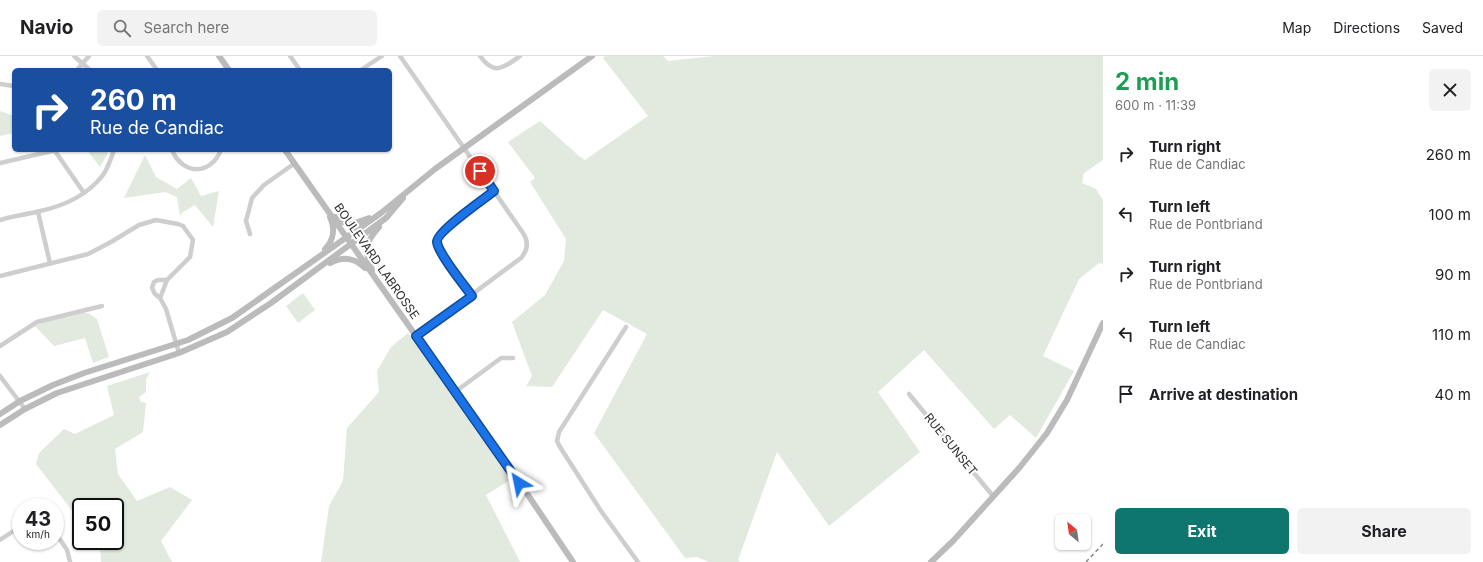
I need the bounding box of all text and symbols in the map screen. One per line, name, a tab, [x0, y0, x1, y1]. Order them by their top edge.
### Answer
search box	[97, 10, 377, 46]
text: Navio	[20, 16, 73, 39]
icon: search	[111, 17, 133, 39]
text: Search here	[143, 18, 229, 37]
text: Map	[1282, 19, 1311, 36]
text: Directions	[1333, 19, 1400, 36]
text: Saved	[1422, 19, 1463, 36]
text: 2 min	[1115, 67, 1179, 96]
button: close	[1429, 69, 1471, 111]
text: 260 m	[90, 83, 177, 117]
icon: right	[24, 84, 76, 136]
text: 600 m · 11:39	[1115, 97, 1196, 113]
text: Rue de Candiac	[90, 117, 224, 138]
text: Turn right	[1149, 137, 1221, 156]
icon: right	[1115, 143, 1137, 165]
text: 260 m	[1426, 145, 1471, 164]
pin	[463, 154, 497, 188]
text: Rue de Candiac	[1149, 156, 1246, 172]
icon: arrive	[469, 160, 491, 182]
text: Turn left	[1149, 197, 1210, 216]
street label: BOULEVARD LABROSSE	[331, 200, 423, 322]
icon: left	[1115, 203, 1137, 225]
text: 100 m	[1429, 205, 1471, 224]
text: Rue de Pontbriand	[1149, 216, 1263, 232]
text: Turn right	[1149, 257, 1221, 276]
icon: right	[1115, 263, 1137, 285]
text: 90 m	[1435, 265, 1471, 284]
text: Rue de Pontbriand	[1149, 276, 1263, 292]
text: Turn left	[1149, 317, 1210, 336]
icon: left	[1115, 323, 1137, 345]
text: 110 m	[1432, 325, 1471, 344]
text: Rue de Candiac	[1149, 336, 1246, 352]
icon: arrive	[1115, 383, 1137, 405]
text: Arrive at destination	[1149, 385, 1298, 404]
text: 40 m	[1434, 385, 1471, 404]
street label: RUE SUNSET	[921, 410, 981, 478]
position arrow	[498, 462, 540, 504]
speed limit sign: 50	[72, 498, 124, 550]
text: 43	[25, 507, 51, 531]
button: Exit	[1115, 508, 1289, 554]
button: Share	[1297, 508, 1471, 554]
north arrow	[1055, 514, 1091, 550]
map controls	[1055, 514, 1091, 550]
text: km/h	[26, 528, 50, 540]

